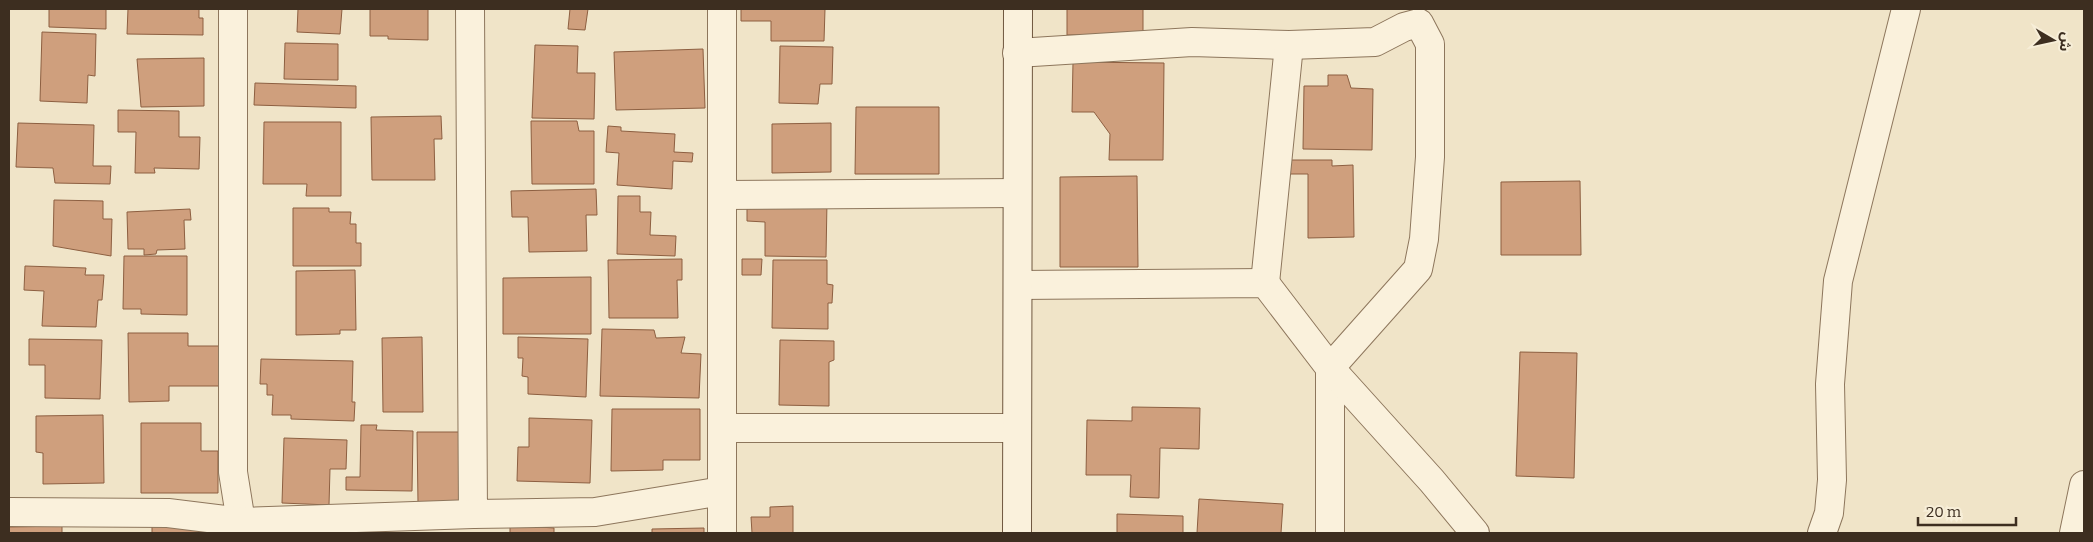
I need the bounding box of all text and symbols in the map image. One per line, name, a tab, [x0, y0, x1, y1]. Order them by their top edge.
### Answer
north arrow	[2028, 15, 2078, 65]
text: ش	[2055, 31, 2075, 53]
scale bar	[1918, 494, 2016, 526]
text: 20 m	[1926, 503, 1962, 521]

